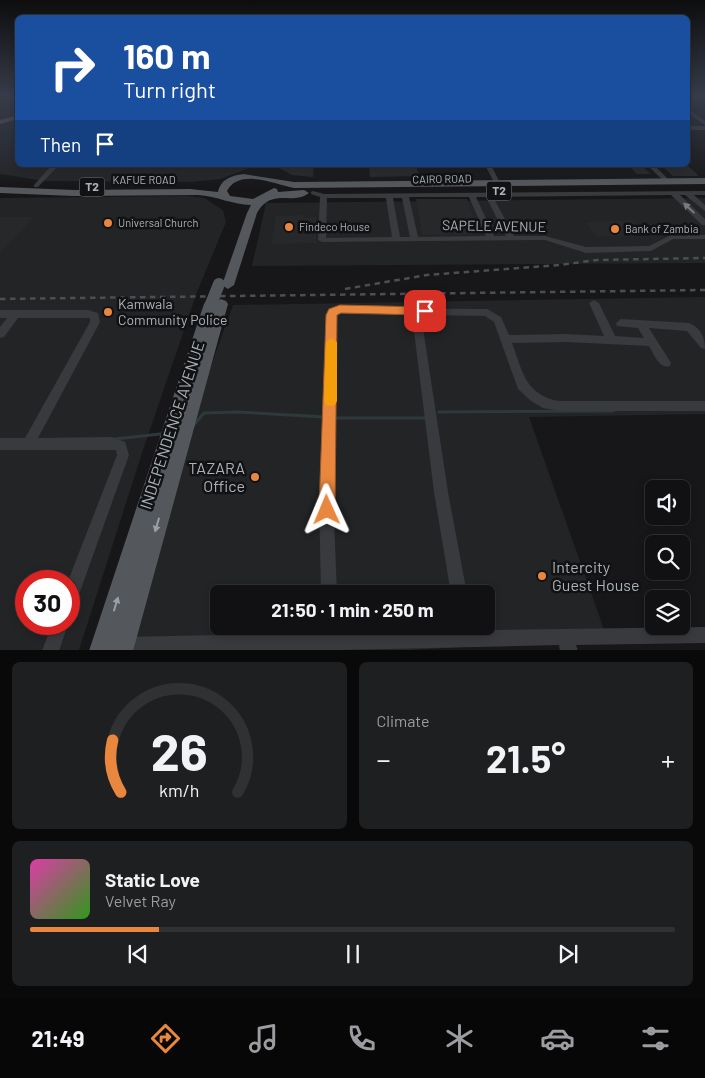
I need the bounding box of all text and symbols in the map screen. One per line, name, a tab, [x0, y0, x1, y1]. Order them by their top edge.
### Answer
text: 160 m	[123, 34, 210, 76]
icon: right	[40, 35, 105, 100]
text: Turn right	[123, 76, 216, 102]
icon: arrive	[91, 130, 119, 158]
text: Then	[40, 133, 81, 156]
street label: CAIRO ROAD	[412, 171, 472, 186]
street label: KAFUE ROAD	[113, 173, 176, 186]
road number: T2	[80, 178, 104, 196]
road number: T2	[486, 182, 512, 200]
one-way arrow	[683, 202, 695, 214]
place label: Universal Church	[118, 216, 199, 229]
street label: SAPELE AVENUE	[442, 216, 546, 235]
marker: Universal Church	[102, 217, 114, 229]
place label: Findeco House	[299, 220, 370, 233]
marker: Findeco House	[283, 221, 295, 233]
place label: Bank of Zambia	[625, 222, 698, 235]
marker: Bank of Zambia	[609, 223, 621, 235]
pin	[404, 290, 446, 332]
place label: Kamwala Community Police	[118, 295, 227, 328]
icon: arrive	[411, 297, 439, 325]
marker: Kamwala Community Police	[102, 306, 114, 318]
street label: INDEPENDENCE AVENUE	[135, 338, 208, 511]
place label: TAZARA Office	[188, 458, 245, 495]
marker: TAZARA Office	[249, 471, 261, 483]
map controls	[645, 480, 690, 635]
button: sound	[645, 480, 690, 525]
position arrow	[300, 483, 352, 535]
one-way arrow	[152, 517, 160, 532]
button: search	[645, 535, 690, 580]
place label: Intercity Guest House	[552, 557, 639, 594]
speed limit sign: 30	[15, 570, 80, 635]
marker: Intercity Guest House	[536, 570, 548, 582]
button: layers	[645, 590, 690, 635]
one-way arrow	[112, 596, 120, 611]
text: 21:50 · 1 min · 250 m	[271, 598, 434, 621]
text: Climate	[377, 711, 429, 730]
text: 26	[151, 719, 208, 781]
text: 21.5°	[486, 735, 566, 781]
text: −	[377, 742, 391, 776]
text: +	[661, 742, 675, 776]
text: km/h	[159, 779, 199, 801]
text: Static Love	[105, 868, 200, 891]
text: Velvet Ray	[105, 891, 176, 910]
icon: previous	[124, 940, 152, 968]
icon: pause	[339, 940, 367, 968]
icon: next	[554, 940, 582, 968]
icon: directions	[148, 1021, 183, 1056]
icon: music	[246, 1021, 281, 1056]
icon: phone	[344, 1021, 379, 1056]
icon: climate	[442, 1021, 477, 1056]
icon: car	[540, 1021, 575, 1056]
icon: filters	[638, 1021, 673, 1056]
text: 21:49	[32, 1025, 85, 1051]

